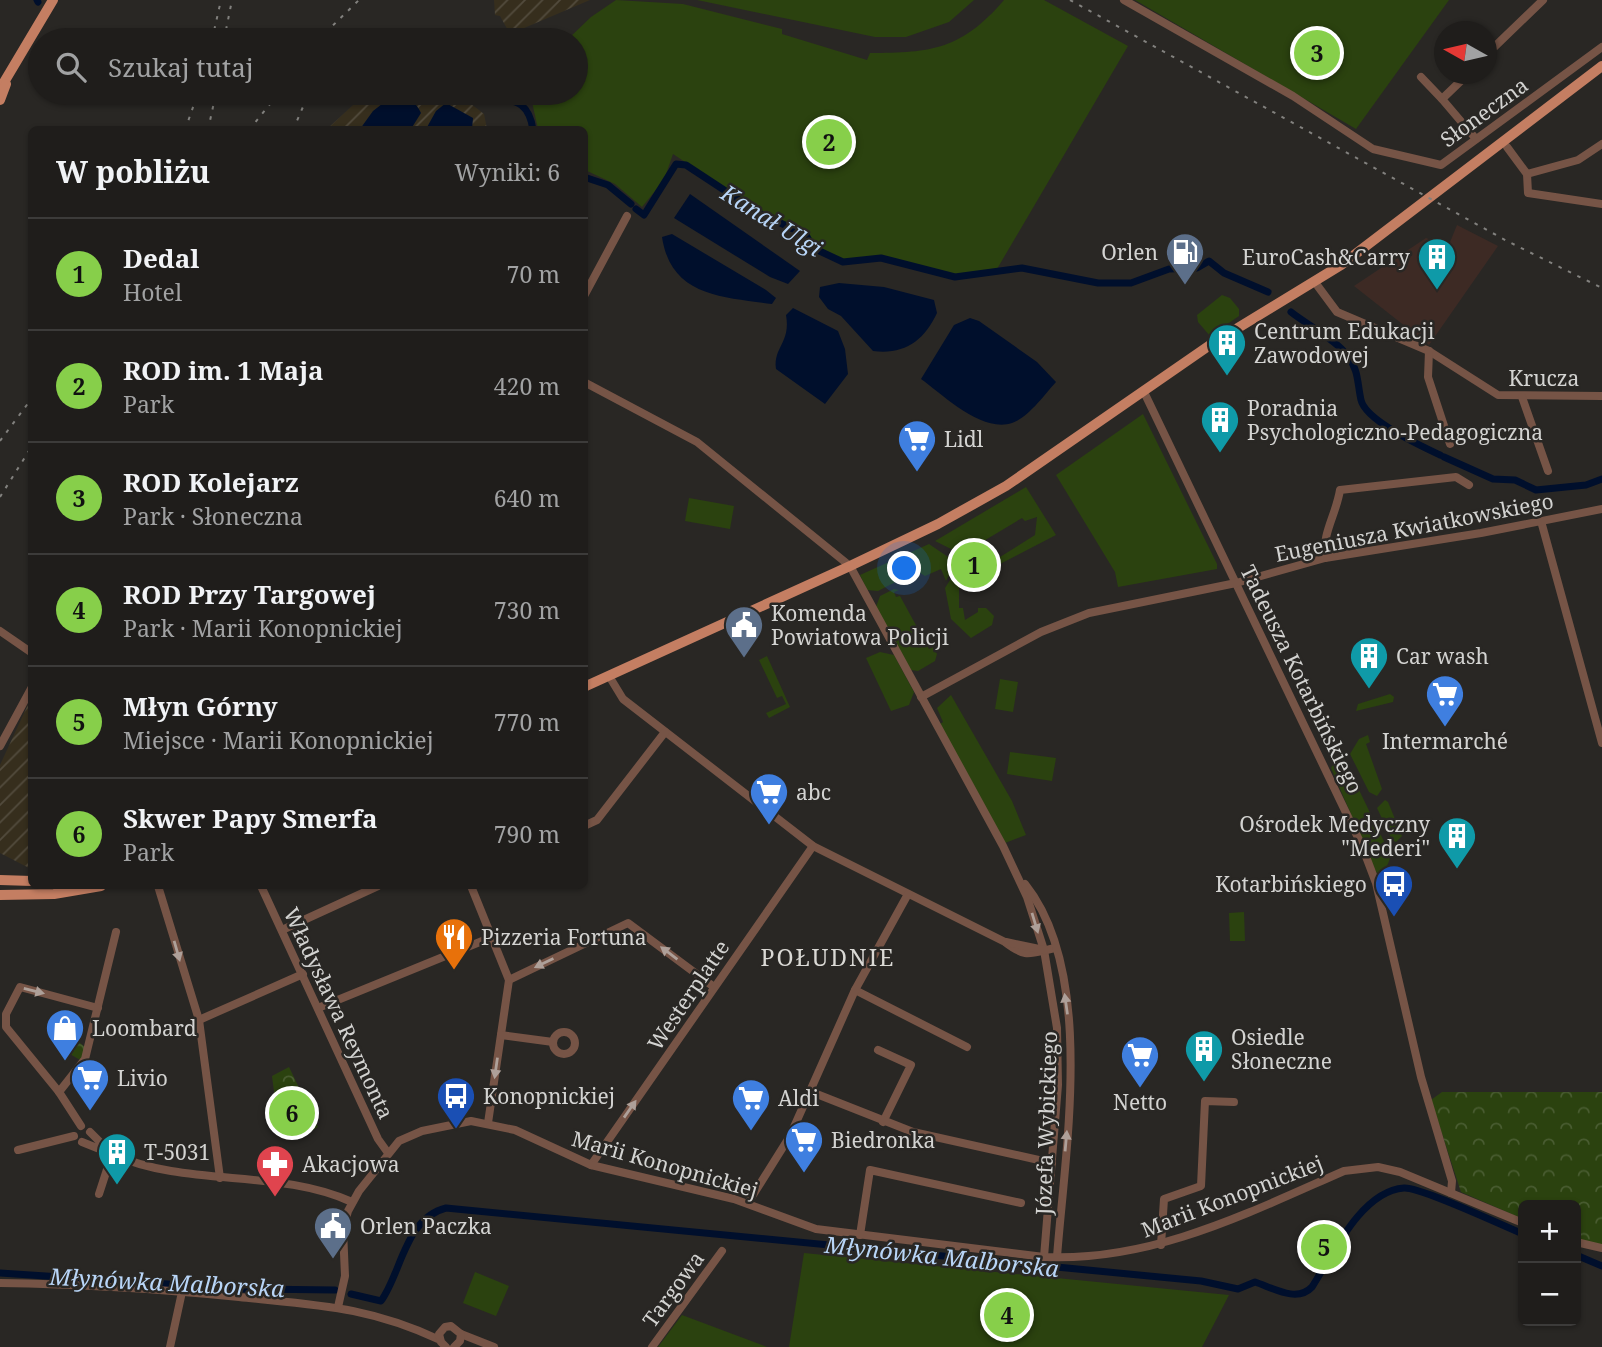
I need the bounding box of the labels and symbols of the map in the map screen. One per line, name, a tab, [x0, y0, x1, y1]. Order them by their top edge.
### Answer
north arrow	[1434, 21, 1497, 84]
pin: 3	[1294, 27, 1340, 79]
street label: Słoneczna	[1435, 71, 1533, 153]
pin: 2	[806, 116, 852, 168]
water label: Kanał Ulgi	[715, 176, 829, 264]
fuel station icon: Orlen	[1164, 231, 1206, 286]
building icon: EuroCash&Carry	[1416, 236, 1458, 291]
place label: Orlen	[1101, 238, 1158, 266]
place label: EuroCash&Carry	[1242, 243, 1410, 271]
place label: Centrum Edukacji Zawodowej	[1254, 317, 1435, 369]
building icon: Centrum Edukacji Zawodowej	[1206, 322, 1248, 377]
street label: Krucza	[1509, 364, 1579, 392]
place label: Poradnia Psychologiczno-Pedagogiczna	[1247, 394, 1543, 446]
building icon: Poradnia Psychologiczno-Pedagogiczna	[1199, 399, 1241, 454]
supermarket icon: Lidl	[896, 418, 938, 473]
place label: Lidl	[944, 425, 984, 453]
street label: Eugeniusza Kwiatkowskiego	[1272, 486, 1556, 568]
pin: 1	[951, 539, 997, 591]
your location	[887, 551, 921, 585]
street label: Tadeusza Kotarbińskiego	[1234, 560, 1370, 798]
place label: Komenda Powiatowa Policji	[771, 599, 949, 651]
public building icon: Komenda Powiatowa Policji	[723, 604, 765, 659]
building icon: Car wash	[1348, 635, 1390, 690]
place label: Car wash	[1396, 642, 1489, 670]
supermarket icon: Intermarché	[1424, 673, 1466, 728]
place label: Intermarché	[1382, 727, 1508, 755]
supermarket icon: abc	[748, 771, 790, 826]
place label: abc	[796, 778, 831, 806]
place label: Ośrodek Medyczny "Mederi"	[1239, 810, 1430, 862]
building icon: Ośrodek Medyczny "Mederi"	[1436, 815, 1478, 870]
bus stop icon: Kotarbińskiego	[1373, 863, 1415, 918]
place label: Kotarbińskiego	[1215, 870, 1367, 898]
street label: Władysława Reymonta	[278, 903, 400, 1123]
one-way arrow	[1031, 913, 1041, 934]
restaurant icon: Pizzeria Fortuna	[433, 916, 475, 971]
place label: Pizzeria Fortuna	[481, 923, 647, 951]
street label: Westerplatte	[641, 934, 735, 1056]
one-way arrow	[173, 941, 183, 962]
district label: POŁUDNIE	[761, 941, 895, 973]
one-way arrow	[660, 947, 678, 961]
one-way arrow	[534, 957, 554, 969]
one-way arrow	[23, 986, 45, 997]
one-way arrow	[1060, 993, 1071, 1015]
shop icon: Loombard	[44, 1007, 86, 1062]
place label: Loombard	[92, 1014, 197, 1042]
place label: Osiedle Słoneczne	[1231, 1023, 1332, 1075]
building icon: Osiedle Słoneczne	[1183, 1028, 1225, 1083]
street label: Józefa Wybickiego	[1029, 1031, 1063, 1216]
supermarket icon: Netto	[1119, 1034, 1161, 1089]
supermarket icon: Livio	[69, 1057, 111, 1112]
one-way arrow	[490, 1057, 501, 1079]
place label: Livio	[117, 1064, 168, 1092]
bus stop icon: Konopnickiej	[435, 1075, 477, 1130]
supermarket icon: Aldi	[730, 1077, 772, 1132]
place label: Konopnickiej	[483, 1082, 615, 1110]
place label: Aldi	[778, 1084, 819, 1112]
pin: 6	[269, 1087, 315, 1139]
place label: Netto	[1113, 1088, 1167, 1116]
one-way arrow	[623, 1100, 637, 1118]
supermarket icon: Biedronka	[783, 1119, 825, 1174]
street label: Marii Konopnickiej	[569, 1124, 761, 1204]
place label: Biedronka	[831, 1126, 935, 1154]
one-way arrow	[1061, 1130, 1072, 1152]
building icon: T-5031	[96, 1131, 138, 1186]
place label: T-5031	[144, 1138, 210, 1166]
pharmacy icon: Akacjowa	[254, 1143, 296, 1198]
street label: Marii Konopnickiej	[1137, 1148, 1327, 1244]
place label: Akacjowa	[302, 1150, 400, 1178]
public building icon: Orlen Paczka	[312, 1205, 354, 1260]
place label: Orlen Paczka	[360, 1212, 492, 1240]
pin: 5	[1301, 1221, 1347, 1273]
water label: Młynówka Malborska	[822, 1228, 1061, 1284]
street label: Targowa	[636, 1245, 710, 1333]
water label: Młynówka Malborska	[48, 1260, 286, 1304]
pin: 4	[984, 1289, 1030, 1341]

